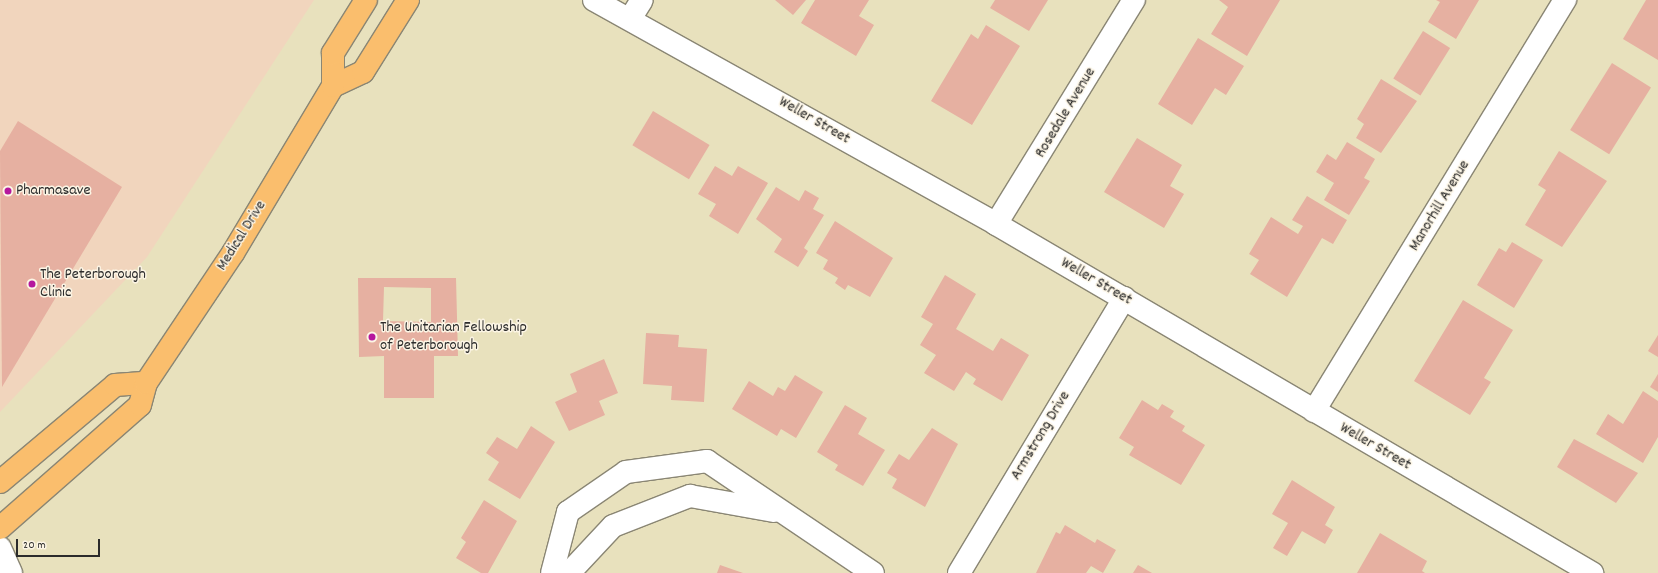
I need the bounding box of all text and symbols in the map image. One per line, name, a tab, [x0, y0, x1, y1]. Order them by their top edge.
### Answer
street label: Rosedale Avenue	[1032, 64, 1100, 162]
street label: Weller Street	[775, 93, 853, 149]
street label: Manorhill Avenue	[1405, 157, 1475, 255]
place label: Pharmasave	[16, 181, 90, 201]
marker: Pharmasave	[3, 186, 13, 196]
street label: Medical Drive	[213, 197, 271, 275]
street label: Weller Street	[1057, 254, 1135, 310]
place label: The Peterborough Clinic	[40, 265, 146, 303]
marker: The Peterborough Clinic	[27, 279, 37, 289]
place label: The Unitarian Fellowship of Peterborough	[380, 318, 527, 356]
marker: The Unitarian Fellowship of Peterborough	[367, 332, 377, 342]
street label: Armstrong Drive	[1007, 388, 1075, 484]
street label: Weller Street	[1336, 419, 1414, 475]
scale bar	[18, 531, 102, 557]
text: 20 m	[23, 537, 46, 554]

